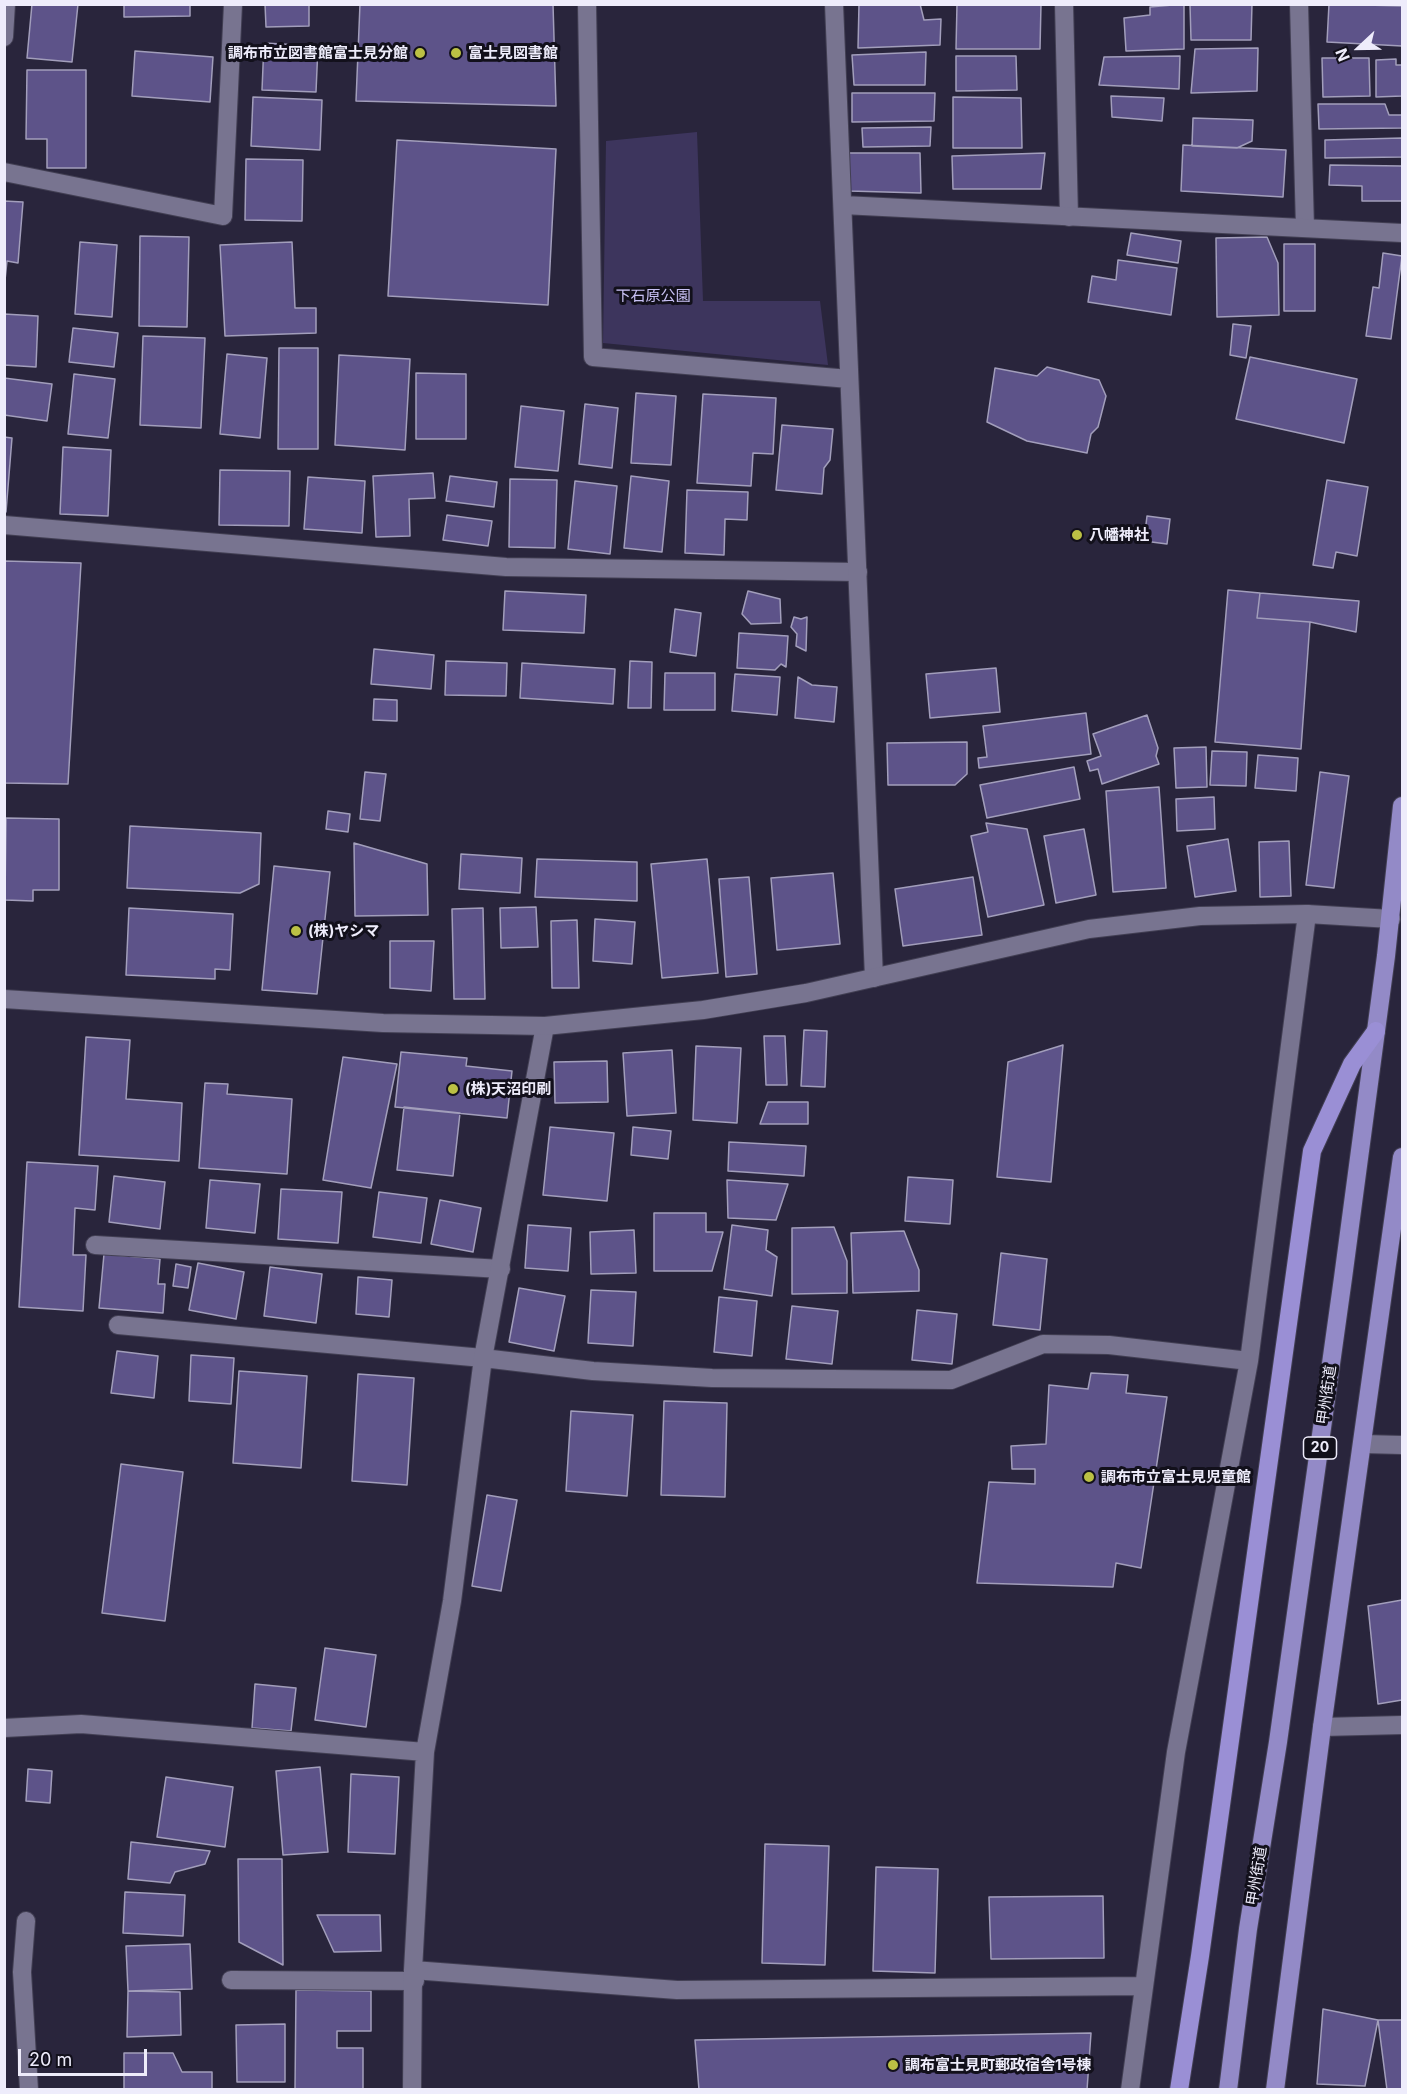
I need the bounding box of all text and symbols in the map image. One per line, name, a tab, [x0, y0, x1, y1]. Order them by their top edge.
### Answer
north arrow	[1329, 18, 1389, 78]
place label: 調布市立図書館富士見分館	[228, 44, 408, 62]
place label: 富士見図書館	[468, 44, 558, 62]
text: N	[1331, 45, 1354, 64]
marker: 調布市立図書館富士見分館	[413, 46, 427, 60]
marker: 富士見図書館	[449, 46, 463, 60]
park label: 下石原公園	[616, 287, 690, 305]
place label: 八幡神社	[1089, 526, 1149, 544]
marker: 八幡神社	[1070, 528, 1084, 542]
place label: (株)ヤシマ	[308, 922, 379, 940]
marker: (株)ヤシマ	[289, 924, 303, 938]
place label: (株)天沼印刷	[465, 1080, 551, 1098]
marker: (株)天沼印刷	[446, 1082, 460, 1096]
street label: 甲州街道	[1314, 1364, 1340, 1426]
road number: 20	[1304, 1437, 1336, 1459]
place label: 調布市立富士見児童館	[1101, 1468, 1251, 1486]
marker: 調布市立富士見児童館	[1082, 1470, 1096, 1484]
street label: 甲州街道	[1243, 1845, 1271, 1907]
scale bar	[21, 2037, 150, 2075]
text: 20 m	[29, 2049, 72, 2070]
place label: 調布富士見町郵政宿舎1号棟	[905, 2056, 1091, 2074]
marker: 調布富士見町郵政宿舎1号棟	[886, 2058, 900, 2072]

